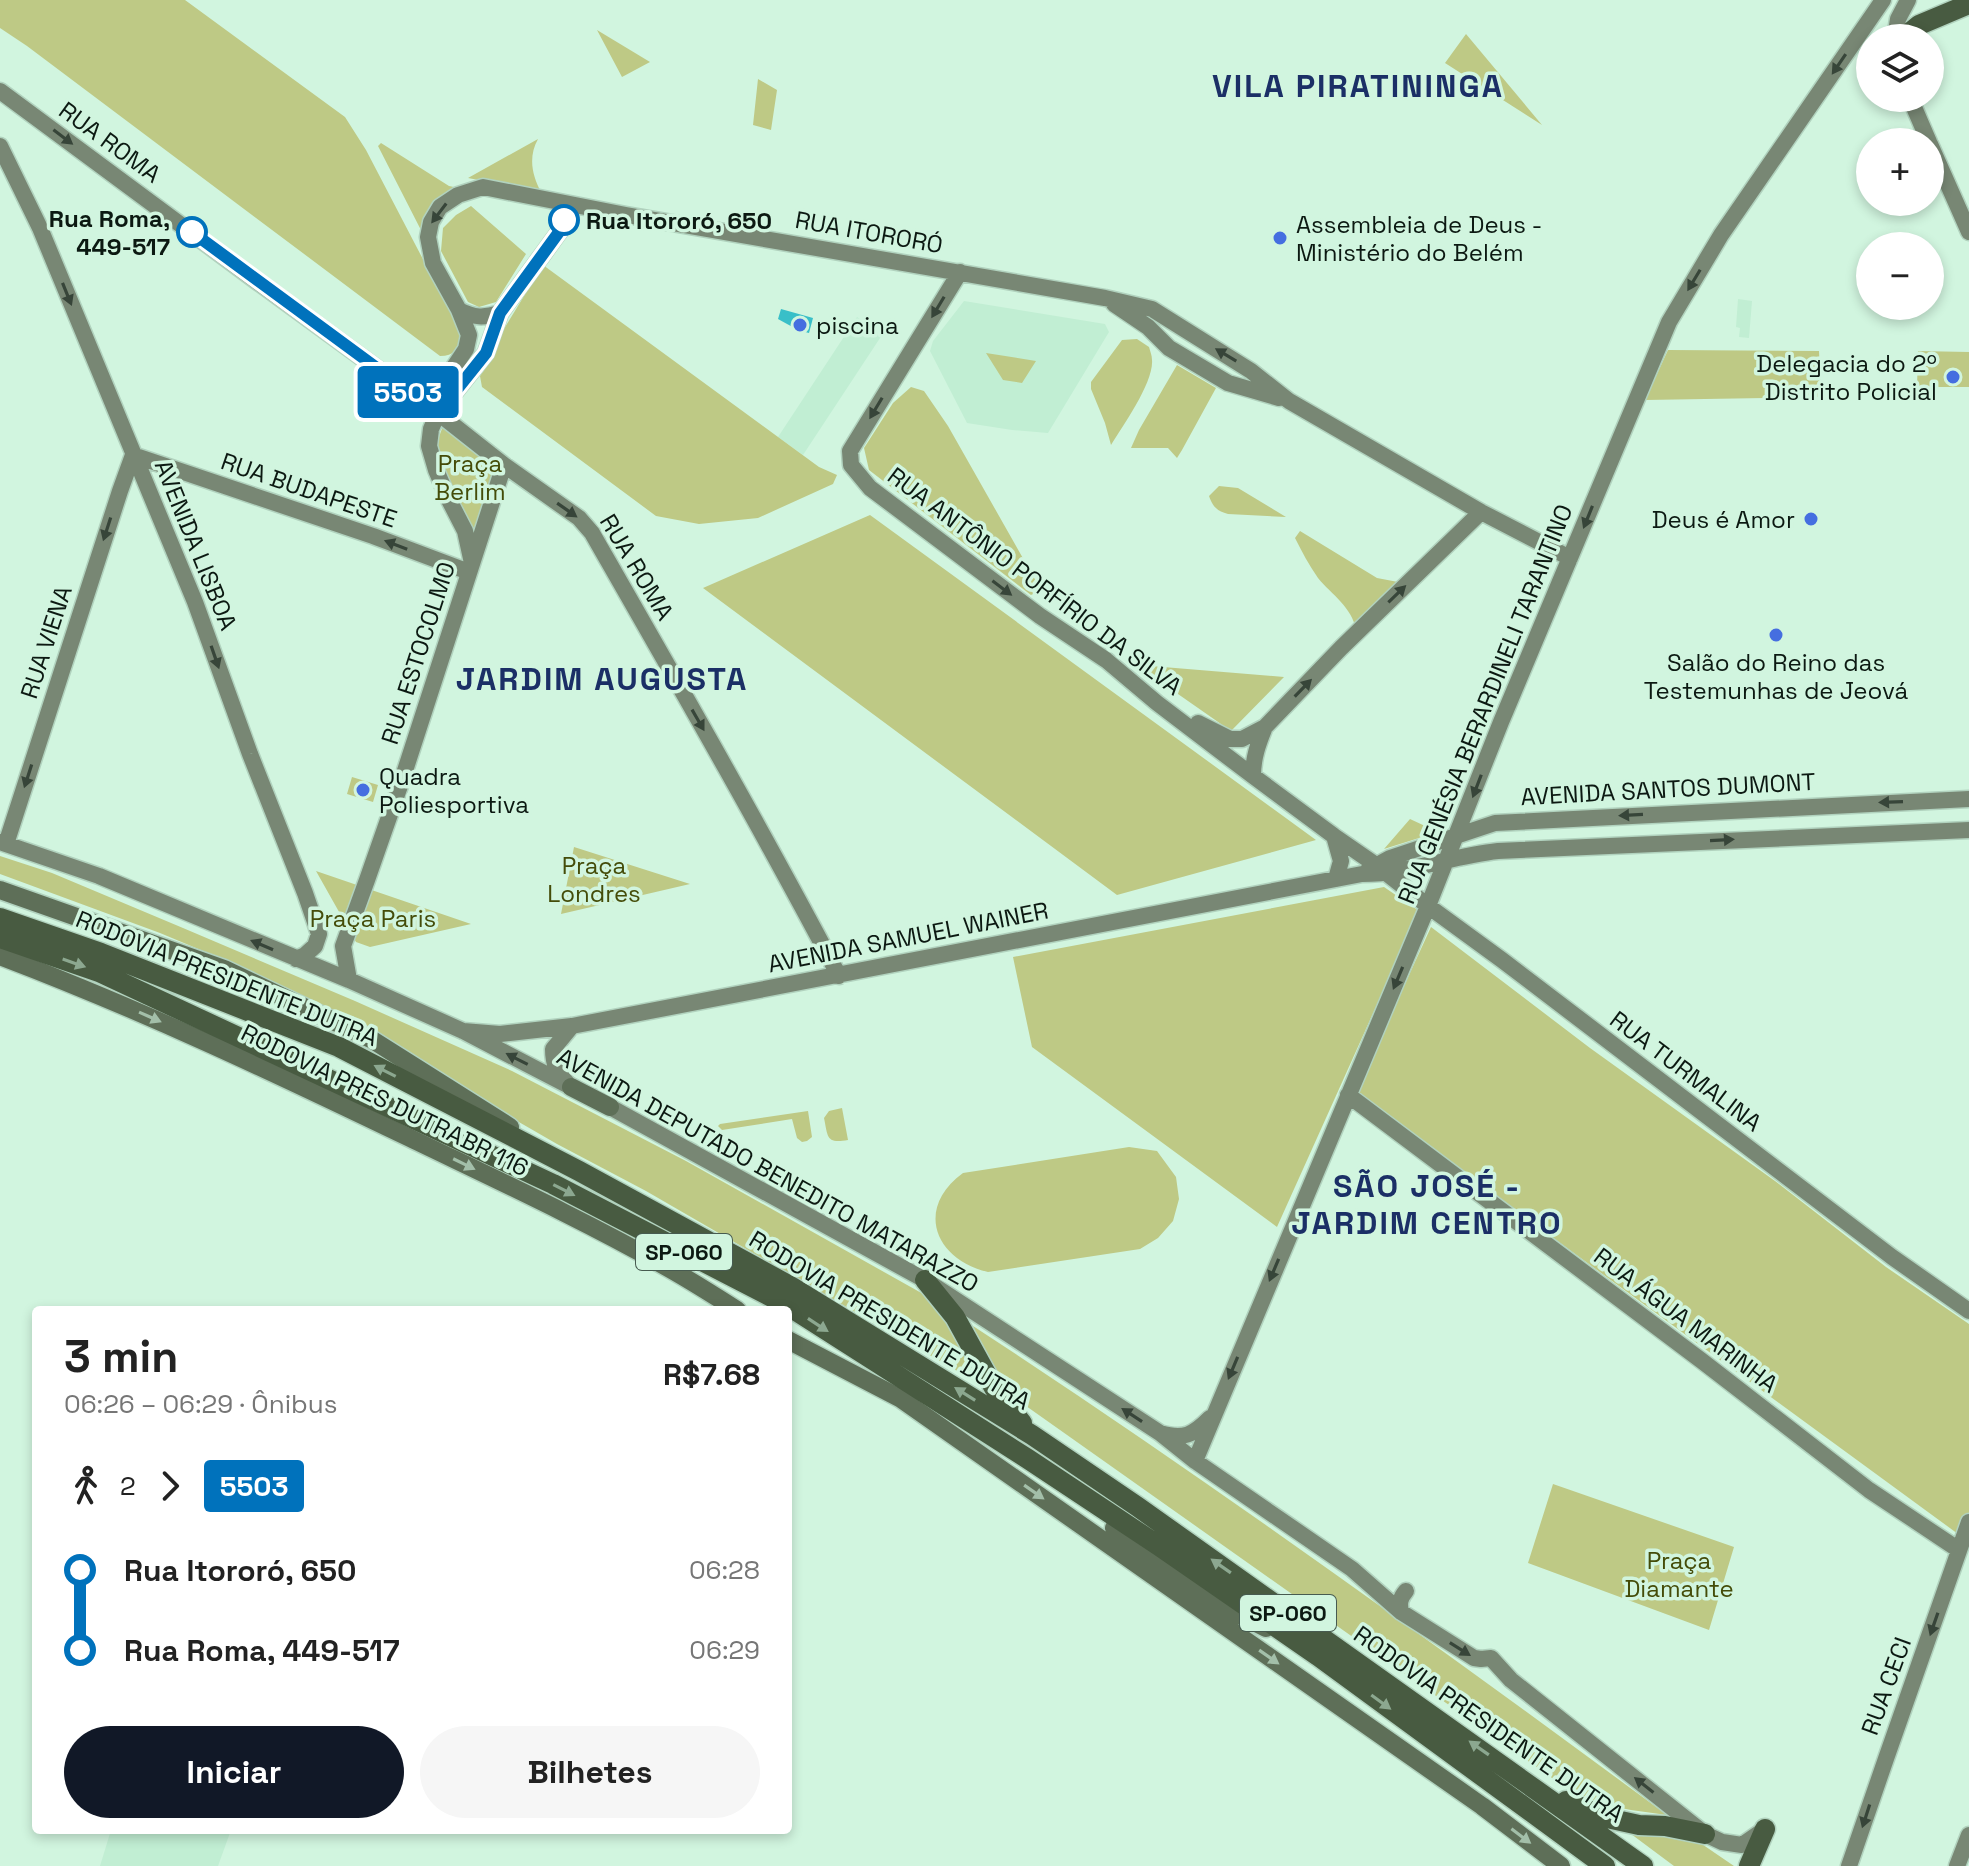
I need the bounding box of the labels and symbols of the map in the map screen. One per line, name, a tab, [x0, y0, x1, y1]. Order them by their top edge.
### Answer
one-way arrow	[1831, 54, 1846, 75]
district label: VILA PIRATININGA	[1212, 66, 1504, 106]
street label: RUA ROMA	[53, 95, 167, 189]
one-way arrow	[52, 129, 73, 144]
place label: Rua Roma, 449-517	[49, 203, 170, 262]
one-way arrow	[431, 203, 447, 223]
street label: RUA ITORORÓ	[793, 204, 945, 260]
marker: Rua Itororó, 650	[549, 205, 579, 235]
place label: Rua Itororó, 650	[586, 205, 772, 236]
place label: Assembleia de Deus - Ministério do Belém	[1296, 209, 1542, 268]
marker: Rua Roma, 449-517	[177, 217, 207, 247]
marker: Assembleia de Deus - Ministério do Belém	[1271, 229, 1289, 247]
one-way arrow	[1687, 269, 1701, 291]
one-way arrow	[60, 282, 73, 305]
one-way arrow	[932, 296, 946, 318]
place label: piscina	[816, 310, 899, 341]
marker: piscina	[791, 316, 809, 334]
one-way arrow	[1215, 348, 1237, 362]
place label: Delegacia do 2º Distrito Policial	[1756, 348, 1937, 407]
line badge: 5503	[352, 366, 464, 418]
marker: Delegacia do 2º Distrito Policial	[1944, 368, 1962, 386]
one-way arrow	[869, 397, 883, 419]
street label: RUA BUDAPESTE	[217, 445, 401, 535]
park label: Praça Berlim	[434, 448, 506, 507]
street label: AVENIDA LISBOA	[148, 455, 244, 635]
street label: RUA ANTÔNIO PORFÍRIO DA SILVA	[882, 460, 1188, 702]
street label: RUA GENÉSIA BERARDINELI TARANTINO	[1390, 500, 1580, 908]
one-way arrow	[557, 502, 578, 517]
place label: Deus é Amor	[1652, 504, 1795, 535]
one-way arrow	[1581, 505, 1594, 529]
street label: RUA ROMA	[593, 508, 681, 626]
marker: Deus é Amor	[1802, 510, 1820, 528]
one-way arrow	[101, 517, 113, 541]
one-way arrow	[384, 538, 408, 551]
street label: RUA ESTOCOLMO	[374, 558, 462, 748]
one-way arrow	[992, 579, 1013, 595]
street label: RUA VIENA	[13, 582, 79, 702]
one-way arrow	[1387, 585, 1406, 604]
marker: Salão do Reino das Testemunhas de Jeová	[1767, 626, 1785, 644]
one-way arrow	[209, 645, 222, 669]
place label: Salão do Reino das Testemunhas de Jeová	[1644, 647, 1908, 706]
district label: JARDIM AUGUSTA	[456, 659, 748, 699]
one-way arrow	[1293, 679, 1311, 698]
one-way arrow	[691, 709, 705, 731]
place label: Quadra Poliesportiva	[379, 761, 529, 820]
one-way arrow	[21, 764, 33, 788]
street label: AVENIDA SANTOS DUMONT	[1520, 766, 1816, 812]
one-way arrow	[1470, 774, 1483, 798]
marker: Quadra Poliesportiva	[354, 781, 372, 799]
one-way arrow	[1878, 796, 1903, 809]
one-way arrow	[1618, 809, 1643, 822]
one-way arrow	[1710, 834, 1735, 847]
park label: Praça Londres	[547, 850, 641, 909]
street label: AVENIDA SAMUEL WAINER	[765, 895, 1051, 979]
street label: RODOVIA PRESIDENTE DUTRA	[71, 903, 383, 1053]
park label: Praça Paris	[310, 903, 436, 934]
one-way arrow	[251, 938, 274, 951]
one-way arrow	[62, 957, 86, 970]
one-way arrow	[1391, 966, 1404, 990]
street label: RUA TURMALINA	[1604, 1004, 1768, 1138]
one-way arrow	[138, 1010, 162, 1023]
street label: RODOVIA PRES DUTRABR 116	[236, 1017, 534, 1183]
street label: AVENIDA DEPUTADO BENEDITO MATARAZZO	[552, 1041, 984, 1299]
one-way arrow	[505, 1053, 528, 1066]
one-way arrow	[374, 1064, 397, 1077]
one-way arrow	[453, 1157, 476, 1171]
district label: SÃO JOSÉ - JARDIM CENTRO	[1291, 1166, 1563, 1243]
one-way arrow	[552, 1183, 575, 1196]
street label: RODOVIA PRESIDENTE DUTRA	[744, 1224, 1036, 1416]
road number: SP-060	[636, 1234, 732, 1270]
street label: RUA ÁGUA MARINHA	[1588, 1241, 1784, 1399]
one-way arrow	[1268, 1258, 1281, 1282]
one-way arrow	[807, 1317, 829, 1331]
one-way arrow	[1227, 1356, 1240, 1380]
one-way arrow	[955, 1387, 976, 1402]
one-way arrow	[1121, 1408, 1142, 1423]
one-way arrow	[1023, 1484, 1044, 1499]
park label: Praça Diamante	[1624, 1545, 1734, 1604]
one-way arrow	[1211, 1559, 1232, 1574]
road number: SP-060	[1240, 1595, 1336, 1631]
one-way arrow	[1927, 1612, 1939, 1636]
street label: RODOVIA PRESIDENTE DUTRA	[1348, 1619, 1630, 1829]
street label: RUA CECI	[1854, 1633, 1918, 1739]
one-way arrow	[1449, 1641, 1470, 1656]
one-way arrow	[1259, 1649, 1280, 1664]
one-way arrow	[1370, 1694, 1391, 1709]
one-way arrow	[1468, 1740, 1490, 1756]
one-way arrow	[1634, 1778, 1654, 1794]
one-way arrow	[1859, 1804, 1871, 1828]
one-way arrow	[1511, 1827, 1531, 1843]

